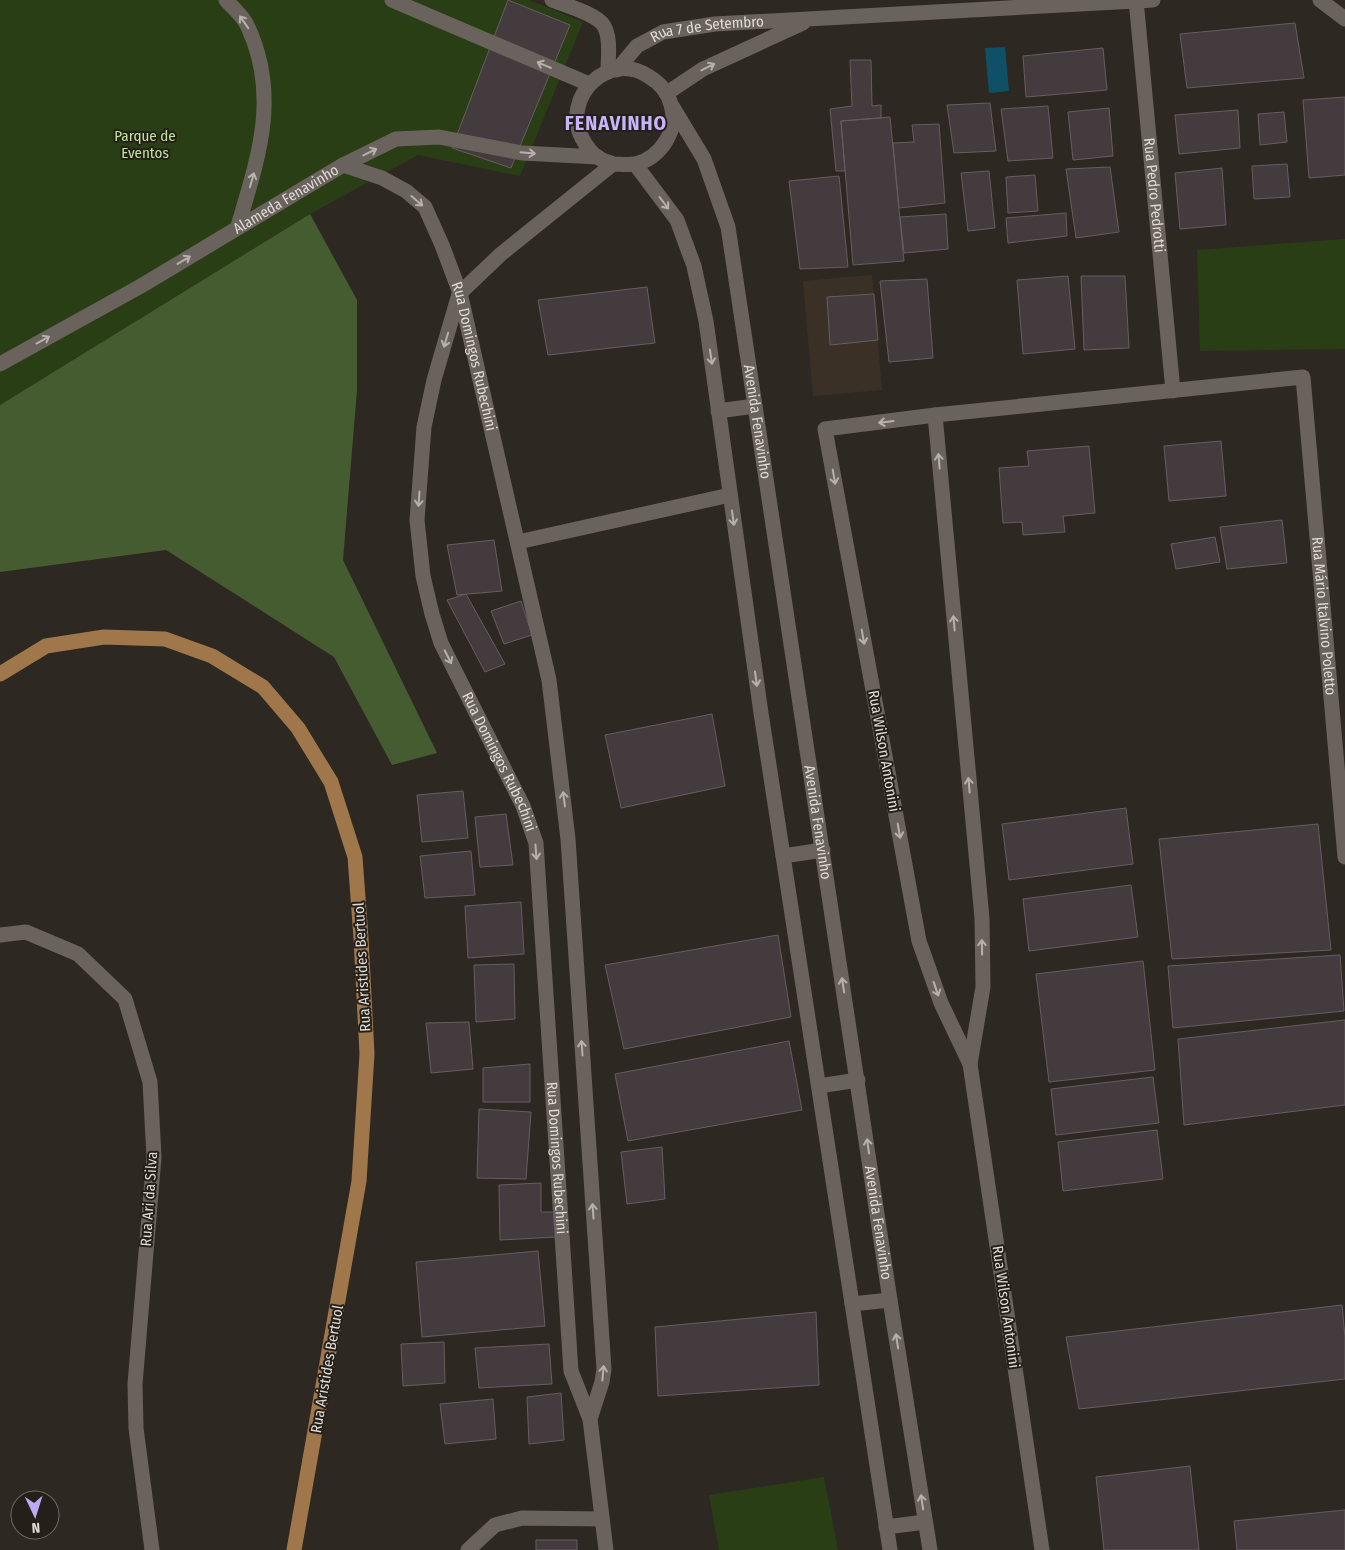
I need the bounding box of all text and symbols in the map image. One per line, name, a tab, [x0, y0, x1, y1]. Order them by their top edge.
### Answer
street label: Rua 7 de Setembro	[647, 12, 765, 46]
one-way arrow	[239, 16, 249, 30]
one-way arrow	[537, 60, 552, 70]
one-way arrow	[700, 62, 715, 71]
district label: FENAVINHO	[565, 111, 667, 135]
park label: Parque de Eventos	[114, 127, 176, 162]
street label: Rua Pedro Pedrotti	[1140, 137, 1169, 253]
one-way arrow	[362, 147, 377, 156]
one-way arrow	[520, 148, 536, 158]
street label: Alameda Fenavinho	[230, 161, 342, 238]
one-way arrow	[247, 172, 257, 188]
one-way arrow	[411, 195, 424, 206]
one-way arrow	[659, 196, 669, 210]
one-way arrow	[176, 254, 190, 264]
street label: Rua Domingos Rubechini	[448, 279, 500, 433]
one-way arrow	[440, 331, 450, 347]
one-way arrow	[35, 335, 50, 345]
one-way arrow	[706, 348, 716, 364]
street label: Avenida Fenavinho	[740, 363, 775, 480]
one-way arrow	[879, 417, 895, 427]
one-way arrow	[934, 453, 944, 469]
one-way arrow	[829, 469, 839, 485]
one-way arrow	[414, 491, 423, 507]
one-way arrow	[729, 509, 739, 525]
street label: Rua Mário Italvino Poletto	[1308, 536, 1340, 696]
one-way arrow	[949, 615, 959, 631]
one-way arrow	[859, 629, 869, 645]
one-way arrow	[444, 649, 453, 664]
one-way arrow	[751, 670, 761, 686]
street label: Rua Domingos Rubechini	[458, 689, 540, 834]
street label: Rua Wilson Antonini	[864, 689, 904, 813]
street label: Avenida Fenavinho	[800, 764, 835, 881]
one-way arrow	[965, 777, 974, 793]
one-way arrow	[558, 791, 568, 807]
one-way arrow	[895, 823, 905, 839]
one-way arrow	[532, 844, 541, 860]
street label: Rua Aristides Bertuol	[350, 902, 374, 1032]
one-way arrow	[977, 939, 987, 955]
one-way arrow	[838, 978, 848, 994]
one-way arrow	[932, 981, 941, 996]
one-way arrow	[578, 1041, 587, 1057]
street label: Rua Domingos Rubechini	[543, 1081, 571, 1235]
one-way arrow	[862, 1138, 872, 1154]
street label: Rua Ari da Silva	[137, 1151, 161, 1247]
street label: Avenida Fenavinho	[861, 1164, 896, 1281]
one-way arrow	[589, 1203, 598, 1219]
street label: Rua Wilson Antonini	[989, 1245, 1023, 1369]
street label: Rua Aristides Bertuol	[307, 1304, 347, 1434]
one-way arrow	[892, 1334, 902, 1350]
one-way arrow	[598, 1365, 608, 1381]
north arrow	[10, 1490, 60, 1540]
one-way arrow	[917, 1494, 927, 1510]
text: N	[31, 1519, 41, 1536]

